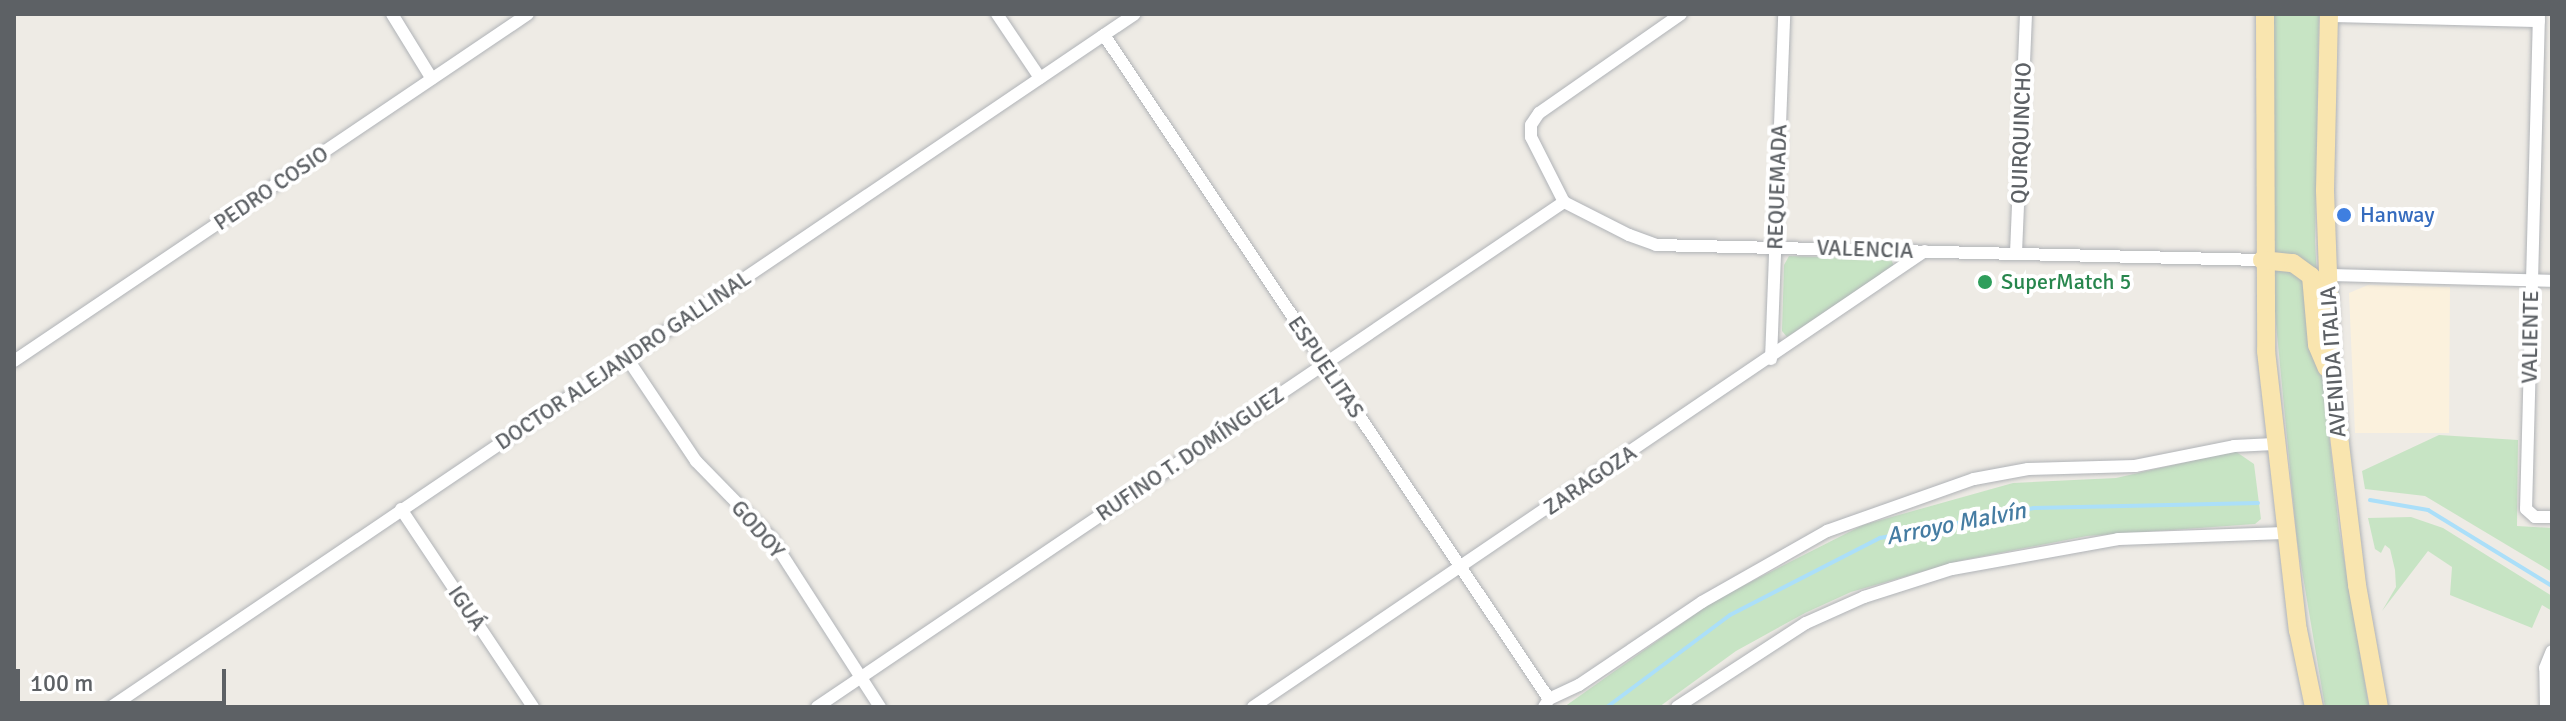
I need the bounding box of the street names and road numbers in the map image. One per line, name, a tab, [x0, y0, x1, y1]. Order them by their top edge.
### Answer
street label: QUIRQUINCHO	[2005, 62, 2037, 204]
street label: REQUEMADA	[1762, 124, 1792, 250]
street label: PEDRO COSIO	[209, 140, 333, 236]
street label: VALENCIA	[1816, 234, 1914, 264]
street label: DOCTOR ALEJANDRO GALLINAL	[490, 264, 756, 456]
street label: AVENIDA ITALIA	[2315, 285, 2351, 439]
street label: VALIENTE	[2516, 290, 2544, 384]
street label: ESPUELITAS	[1282, 311, 1370, 423]
street label: RUFINO T. DOMÍNGUEZ	[1091, 381, 1289, 527]
street label: ZARAGOZA	[1539, 439, 1641, 521]
street label: GODOY	[726, 495, 790, 563]
street label: IGUÁ	[443, 581, 491, 635]

